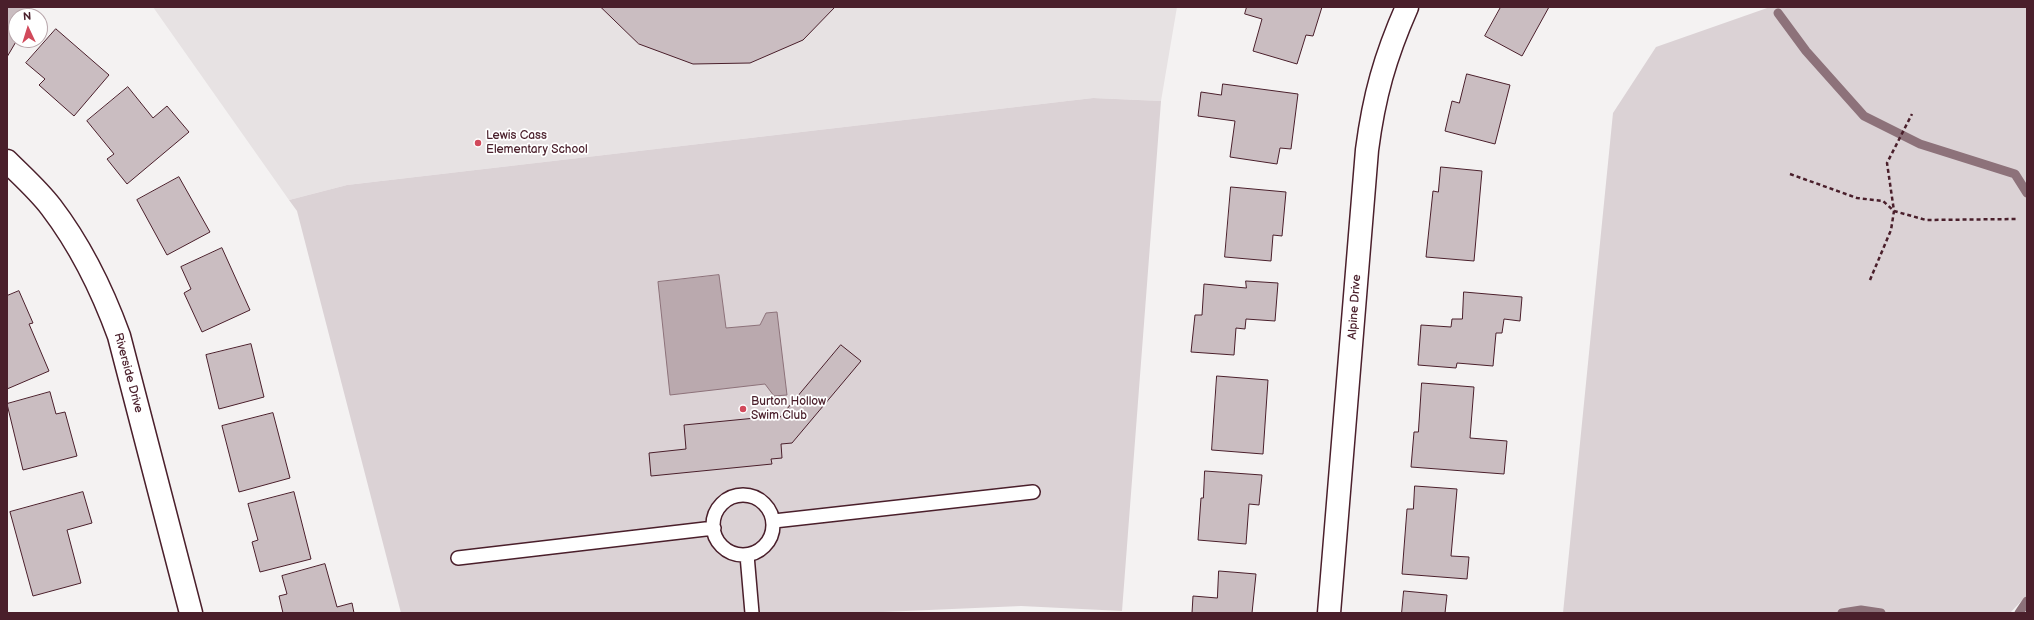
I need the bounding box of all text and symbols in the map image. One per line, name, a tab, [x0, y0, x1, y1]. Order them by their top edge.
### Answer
north arrow	[8, 8, 48, 48]
text: N	[23, 10, 32, 23]
place label: Lewis Cass Elementary School	[486, 129, 588, 157]
marker: Lewis Cass Elementary School	[473, 138, 483, 148]
street label: Alpine Drive	[1346, 274, 1364, 340]
street label: Riverside Drive	[110, 331, 146, 415]
place label: Burton Hollow Swim Club	[751, 395, 826, 423]
marker: Burton Hollow Swim Club	[738, 404, 748, 414]

